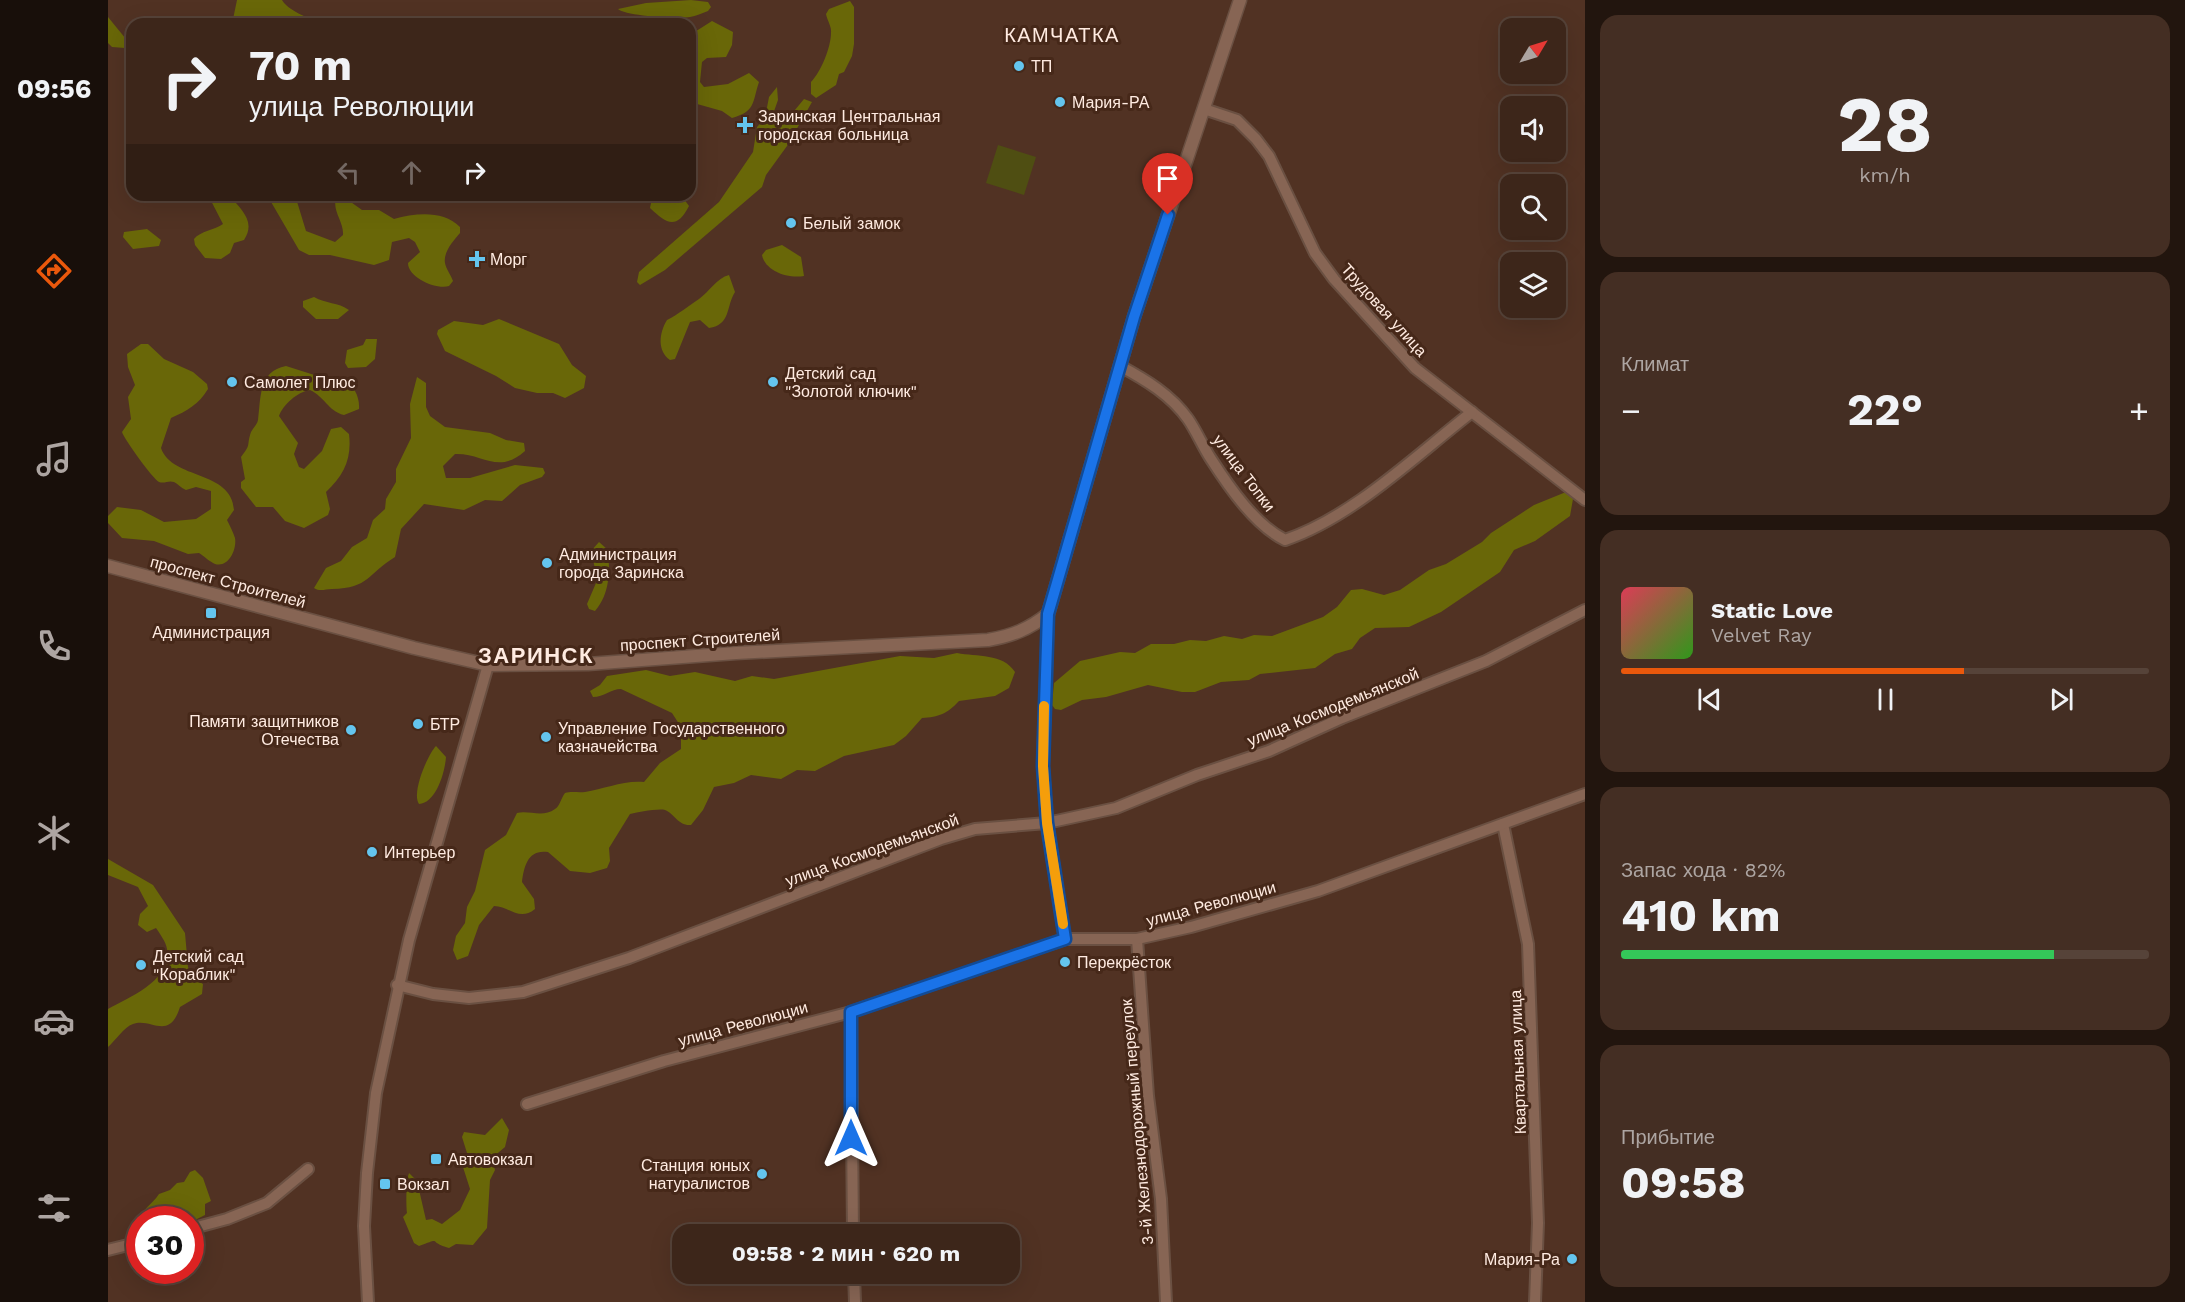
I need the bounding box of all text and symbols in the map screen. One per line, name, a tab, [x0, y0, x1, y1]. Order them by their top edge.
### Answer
north arrow	[1500, 18, 1566, 84]
map controls	[1500, 18, 1566, 318]
district label: КАМЧАТКА	[1004, 23, 1120, 47]
text: 70 m	[249, 41, 352, 90]
icon: right	[150, 42, 228, 120]
place label: ТП	[1031, 57, 1052, 76]
marker: ТП	[1012, 59, 1026, 73]
text: 09:56	[17, 73, 91, 105]
text: 28	[1837, 78, 1933, 170]
text: улица Революции	[249, 91, 474, 123]
place label: Мария-РА	[1072, 93, 1150, 112]
marker: Мария-РА	[1053, 95, 1067, 109]
button: sound	[1500, 96, 1566, 162]
place label: Заринская Центральная городская больница	[758, 107, 940, 144]
marker: Заринская Центральная городская больница	[736, 116, 754, 134]
pin	[1142, 153, 1193, 215]
icon: left	[332, 156, 365, 189]
icon: ahead	[395, 156, 428, 189]
icon: right	[458, 156, 491, 189]
icon: arrive	[1151, 162, 1184, 195]
text: km/h	[1859, 163, 1911, 187]
button: search	[1500, 174, 1566, 240]
place label: Белый замок	[803, 214, 901, 233]
marker: Белый замок	[784, 216, 798, 230]
icon: directions	[33, 250, 75, 292]
marker: Морг	[468, 250, 486, 268]
place label: Морг	[490, 250, 527, 269]
button: layers	[1500, 252, 1566, 318]
street label: Трудовая улица	[1337, 260, 1431, 361]
text: Климат	[1621, 352, 1689, 376]
place label: Детский сад "Золотой ключик"	[785, 364, 917, 401]
place label: Самолет Плюс	[244, 373, 356, 392]
marker: Самолет Плюс	[225, 375, 239, 389]
marker: Детский сад "Золотой ключик"	[766, 375, 780, 389]
text: 22°	[1847, 383, 1923, 436]
text: −	[1621, 391, 1641, 430]
text: +	[2129, 391, 2149, 430]
street label: улица Топки	[1209, 431, 1279, 515]
icon: music	[33, 438, 75, 480]
place label: Администрация города Заринска	[559, 545, 684, 582]
street label: проспект Строителей	[148, 552, 308, 612]
marker: Администрация города Заринска	[540, 556, 554, 570]
text: Static Love	[1711, 598, 1833, 623]
marker: Администрация	[204, 606, 218, 620]
place label: Администрация	[152, 623, 270, 642]
text: Velvet Ray	[1711, 623, 1812, 647]
icon: phone	[33, 625, 75, 667]
street label: проспект Строителей	[619, 625, 781, 655]
district label: ЗАРИНСК	[478, 643, 594, 668]
street label: улица Космодемьянской	[1244, 664, 1422, 750]
icon: previous	[1693, 683, 1726, 716]
icon: pause	[1869, 683, 1902, 716]
icon: next	[2045, 683, 2078, 716]
place label: Памяти защитников Отечества	[189, 712, 339, 749]
place label: БТР	[430, 715, 460, 734]
marker: БТР	[411, 717, 425, 731]
place label: Управление Государственного казначейства	[558, 719, 785, 756]
marker: Памяти защитников Отечества	[344, 723, 358, 737]
marker: Управление Государственного казначейства	[539, 730, 553, 744]
street label: улица Космодемьянской	[783, 810, 961, 890]
icon: climate	[33, 812, 75, 854]
place label: Интерьер	[384, 843, 456, 862]
marker: Интерьер	[365, 845, 379, 859]
text: Запас хода · 82%	[1621, 858, 1786, 882]
street label: улица Революции	[1144, 878, 1278, 930]
text: 410 km	[1621, 889, 1781, 942]
place label: Детский сад "Кораблик"	[153, 947, 245, 984]
place label: Перекрёсток	[1077, 953, 1172, 972]
marker: Перекрёсток	[1058, 955, 1072, 969]
marker: Детский сад "Кораблик"	[134, 958, 148, 972]
street label: Квартальная улица	[1506, 989, 1530, 1135]
street label: 3-й Железнодорожный переулок	[1117, 997, 1157, 1246]
street label: улица Революции	[676, 998, 810, 1050]
icon: car	[33, 1000, 75, 1042]
position arrow	[819, 1106, 883, 1170]
text: Прибытие	[1621, 1125, 1715, 1149]
place label: Автовокзал	[448, 1150, 533, 1169]
marker: Автовокзал	[429, 1152, 443, 1166]
place label: Станция юных натуралистов	[641, 1156, 750, 1193]
text: 09:58	[1621, 1156, 1746, 1209]
marker: Станция юных натуралистов	[755, 1167, 769, 1181]
place label: Вокзал	[397, 1175, 449, 1194]
marker: Вокзал	[378, 1177, 392, 1191]
icon: filters	[33, 1187, 75, 1229]
speed limit sign: 30	[126, 1206, 204, 1284]
text: 09:58 · 2 мин · 620 m	[732, 1241, 960, 1266]
place label: Мария-Ра	[1484, 1250, 1560, 1269]
marker: Мария-Ра	[1565, 1252, 1579, 1266]

